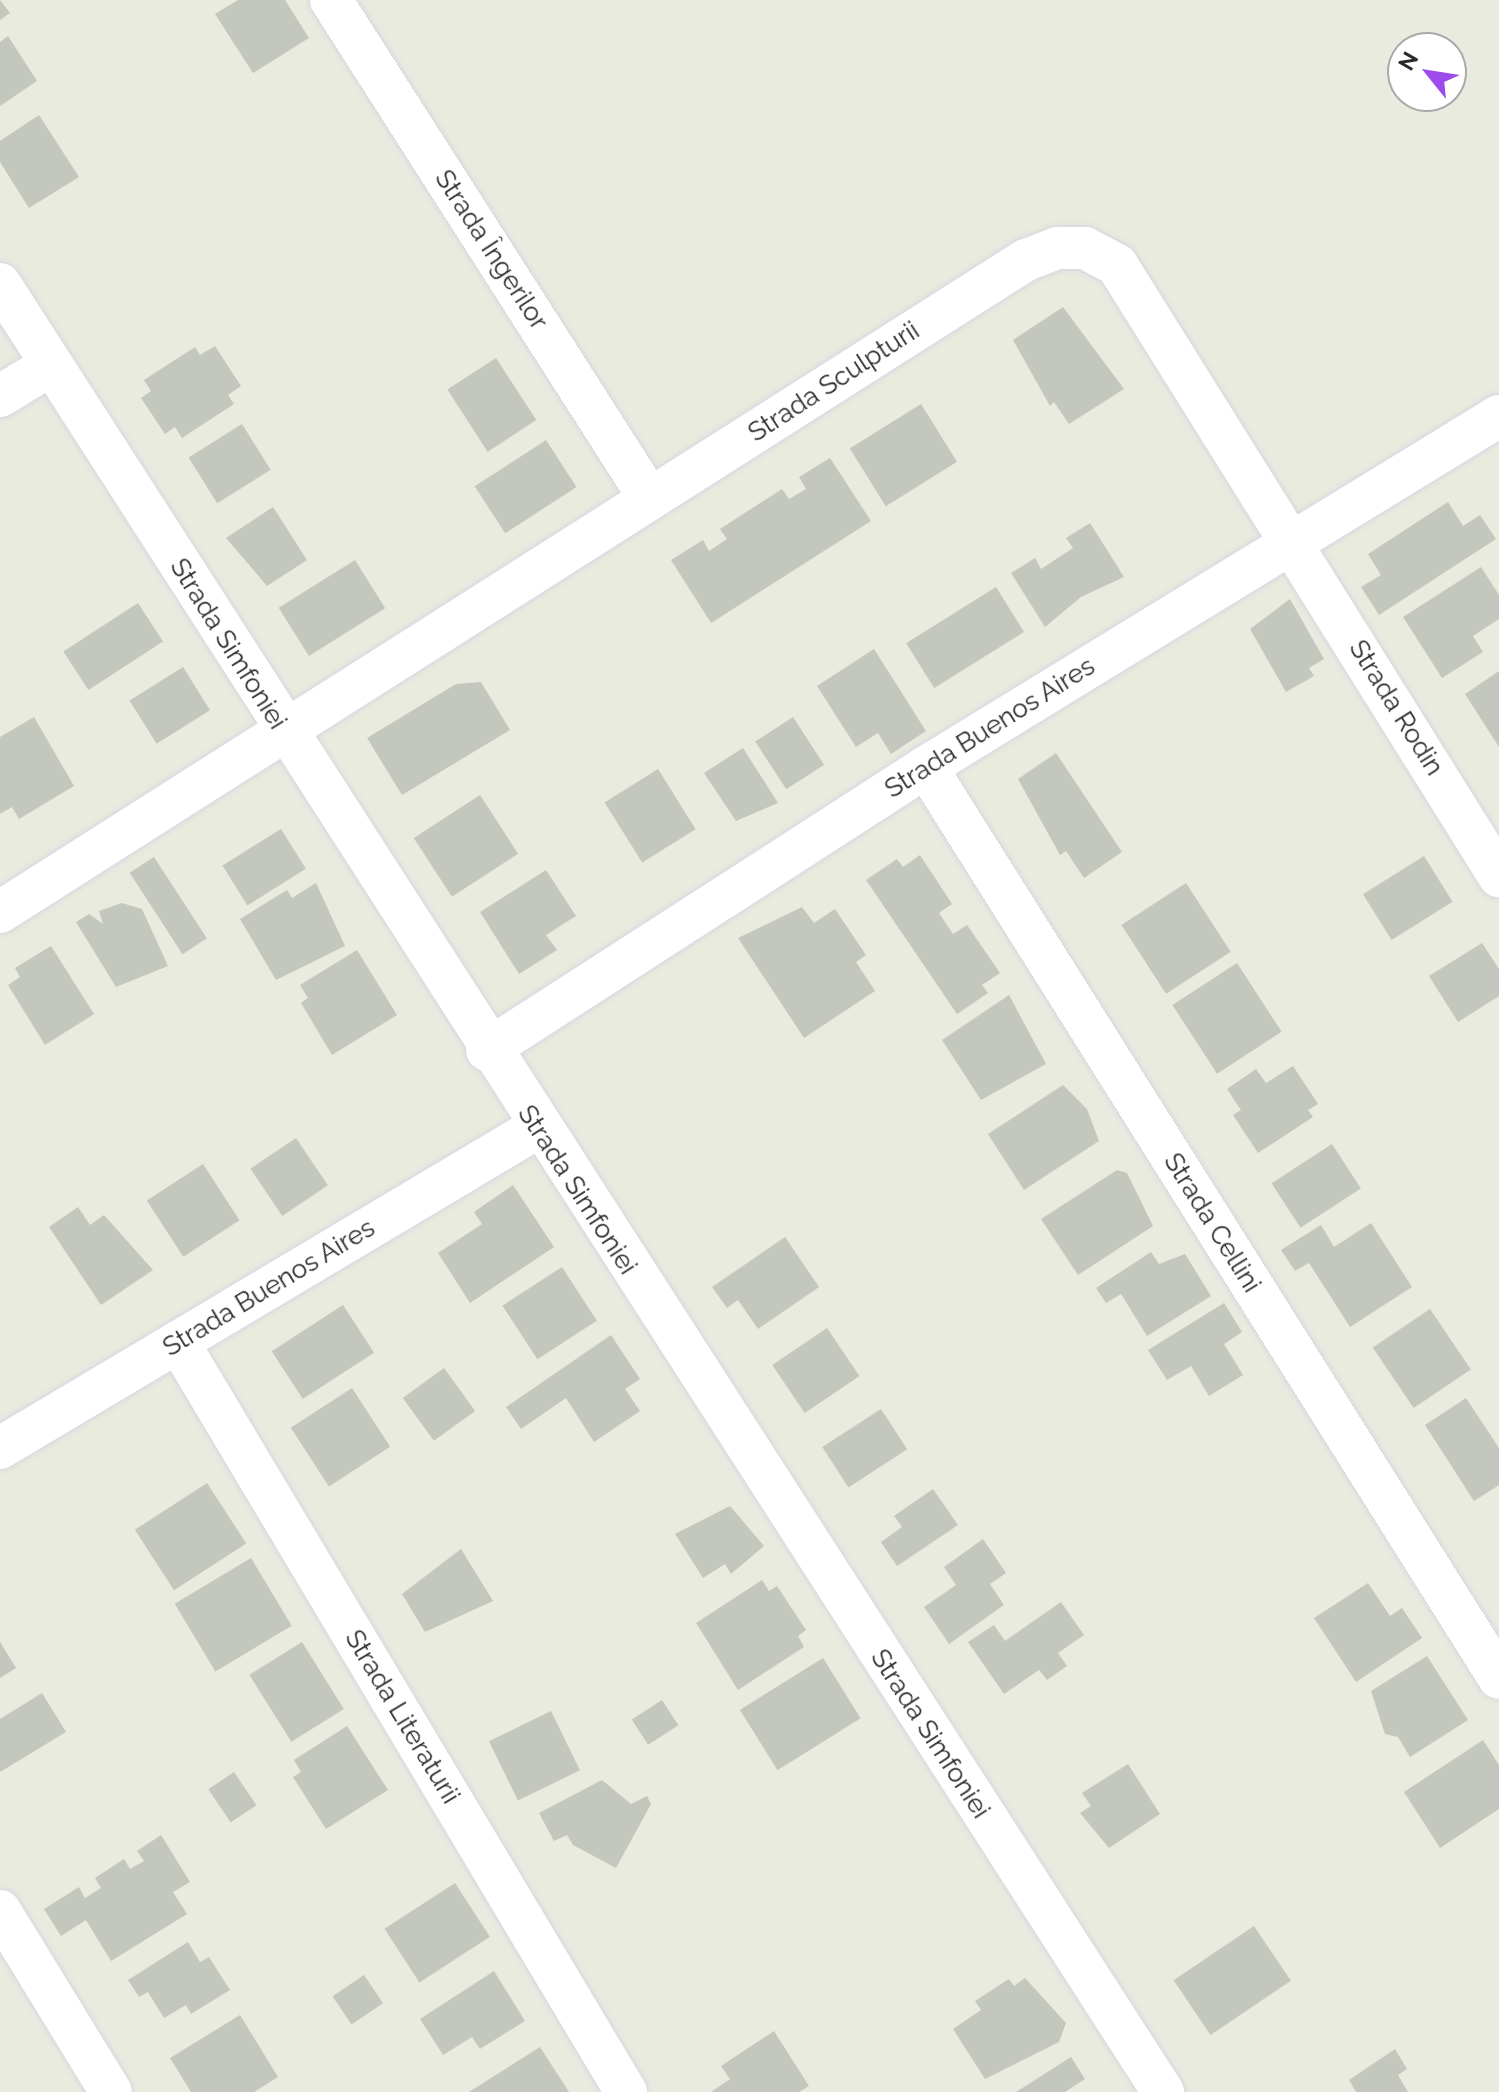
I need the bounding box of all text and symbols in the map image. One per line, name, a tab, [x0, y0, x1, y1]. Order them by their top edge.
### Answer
north arrow	[1387, 32, 1467, 112]
text: N	[1392, 47, 1423, 75]
street label: Strada Îngerilor	[428, 164, 554, 336]
street label: Strada Sculpturii	[743, 315, 925, 449]
street label: Strada Simfoniei	[163, 553, 293, 735]
street label: Strada Rodin	[1342, 635, 1450, 781]
street label: Strada Buenos Aires	[879, 651, 1101, 805]
street label: Strada Simfoniei	[511, 1100, 643, 1280]
street label: Strada Cellini	[1157, 1148, 1267, 1298]
street label: Strada Buenos Aires	[157, 1212, 381, 1364]
street label: Strada Literaturii	[338, 1625, 466, 1809]
street label: Strada Simfoniei	[864, 1644, 996, 1824]

